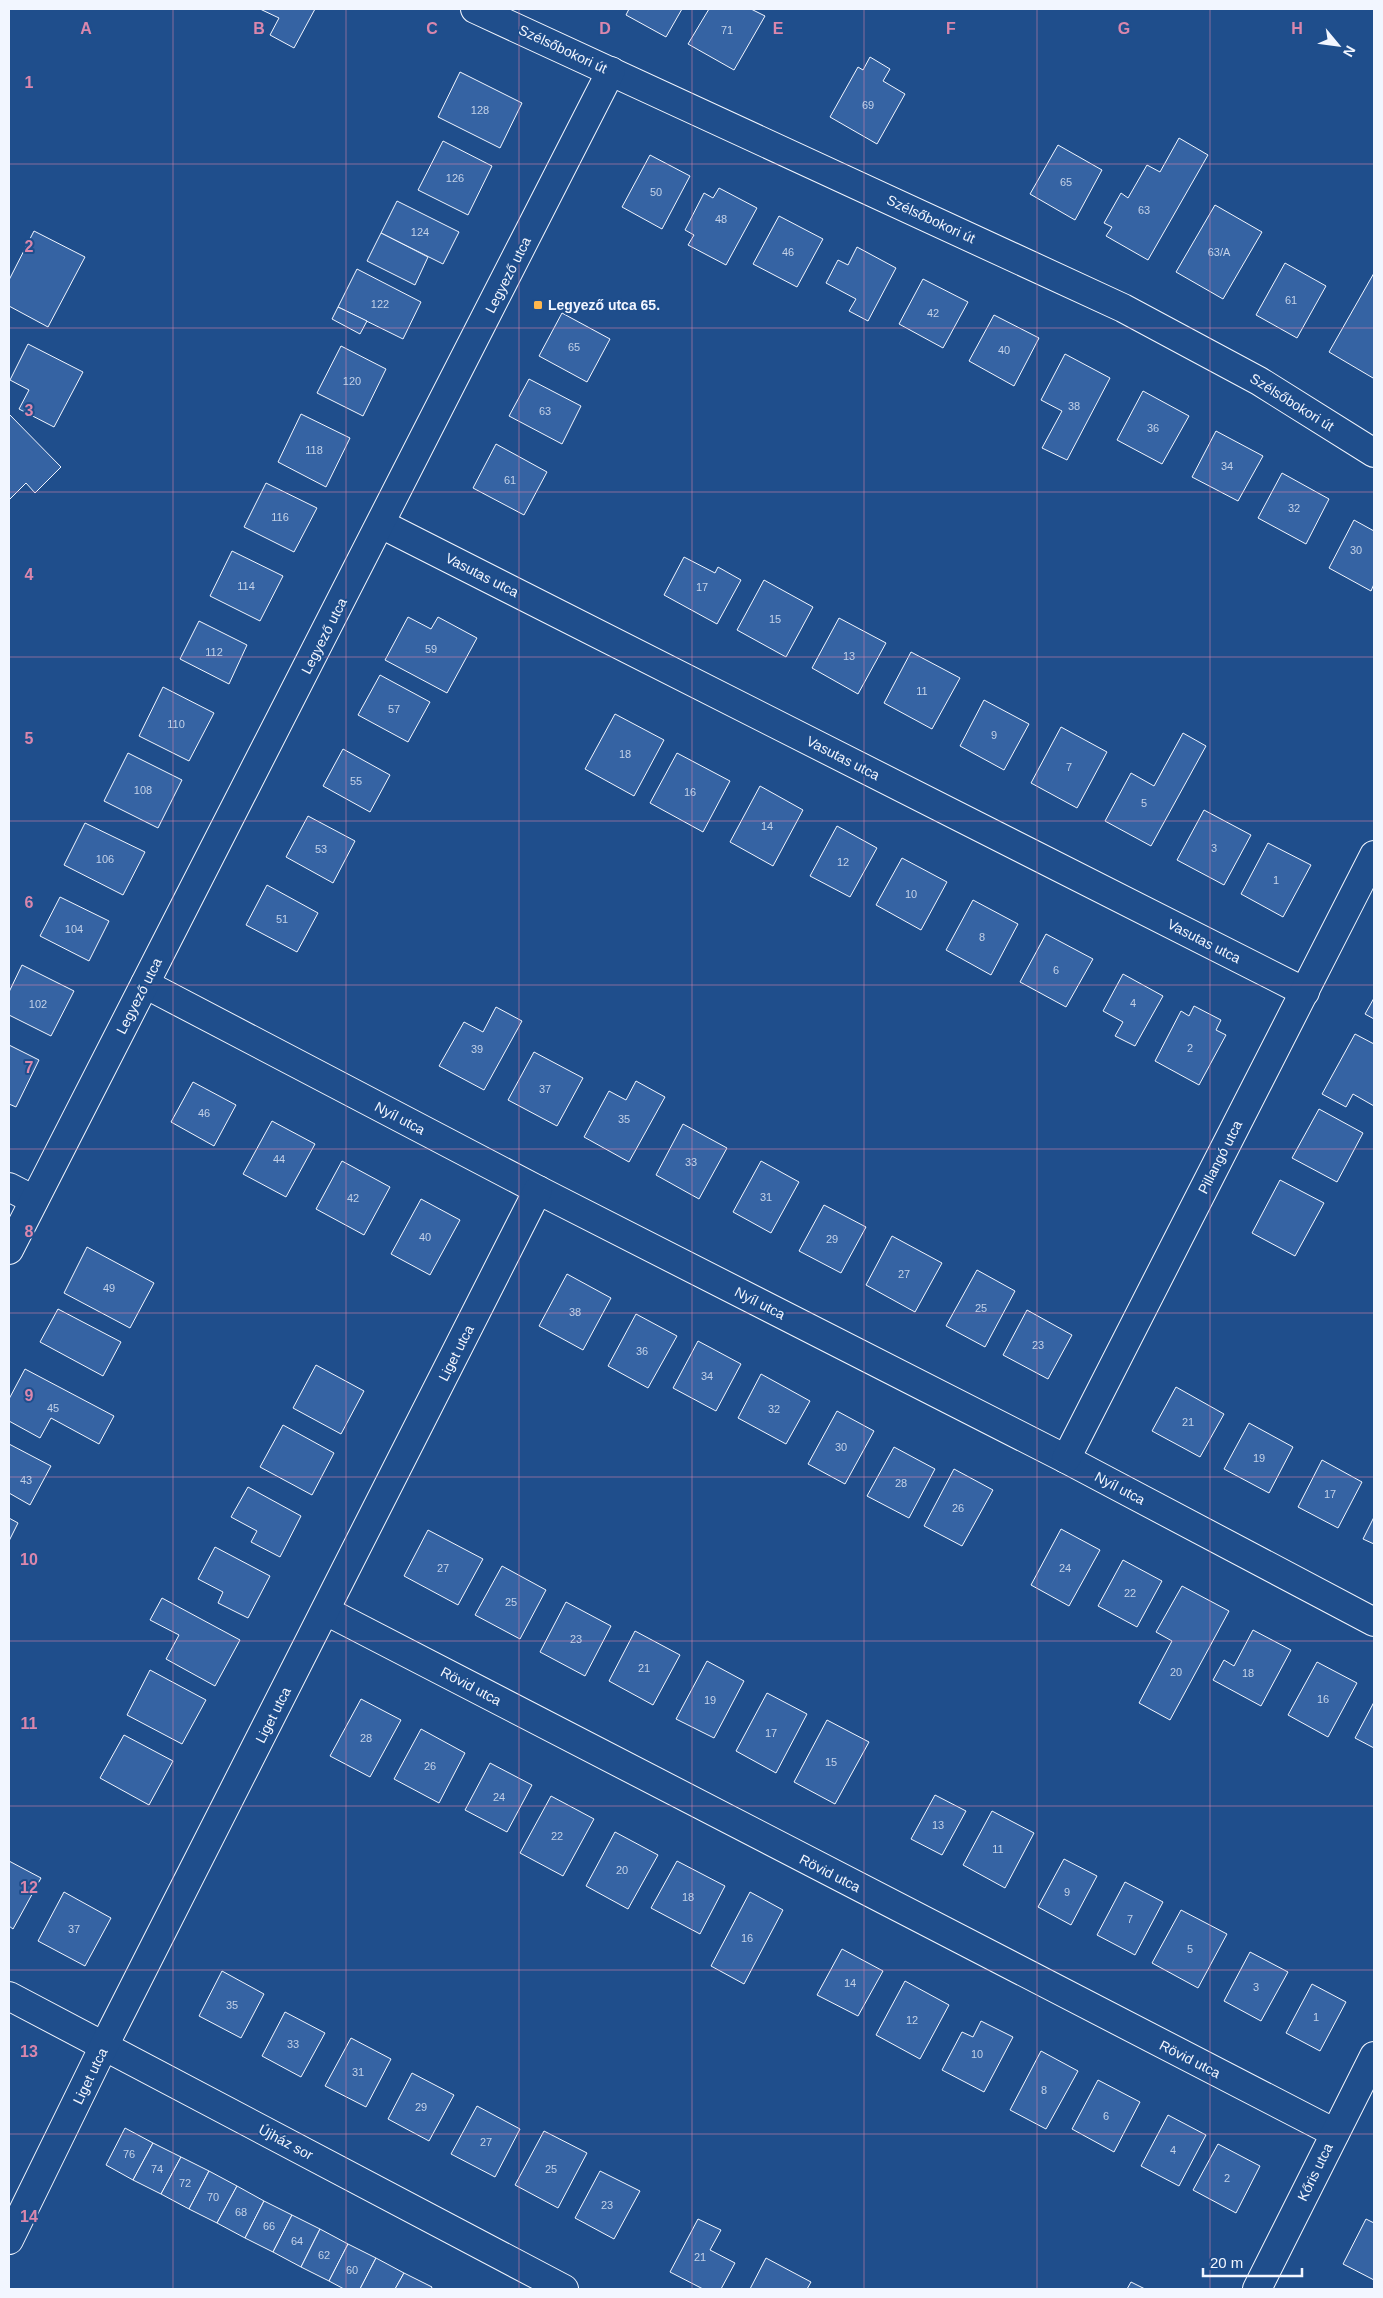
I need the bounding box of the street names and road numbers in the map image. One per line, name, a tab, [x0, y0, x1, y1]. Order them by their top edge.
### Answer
street label: Szélsőbokori út	[516, 22, 610, 77]
street label: Szélsőbokori út	[884, 192, 978, 247]
street label: Legyező utca	[482, 234, 534, 316]
street label: Szélsőbokori út	[1247, 370, 1337, 434]
street label: Vasutas utca	[443, 550, 521, 600]
street label: Legyező utca	[298, 595, 350, 677]
street label: Vasutas utca	[804, 733, 882, 783]
street label: Vasutas utca	[1165, 916, 1243, 966]
street label: Legyező utca	[113, 955, 165, 1037]
street label: Nyíl utca	[372, 1098, 428, 1138]
street label: Pillangó utca	[1195, 1117, 1245, 1196]
street label: Nyíl utca	[732, 1284, 788, 1323]
street label: Liget utca	[435, 1322, 477, 1384]
street label: Nyíl utca	[1092, 1468, 1148, 1508]
street label: Rövid utca	[438, 1663, 504, 1709]
street label: Liget utca	[252, 1684, 294, 1746]
street label: Rövid utca	[797, 1851, 863, 1895]
street label: Rövid utca	[1157, 2037, 1223, 2081]
street label: Liget utca	[70, 2045, 111, 2107]
street label: Újház sor	[256, 2121, 316, 2163]
street label: Kőris utca	[1294, 2140, 1336, 2203]

